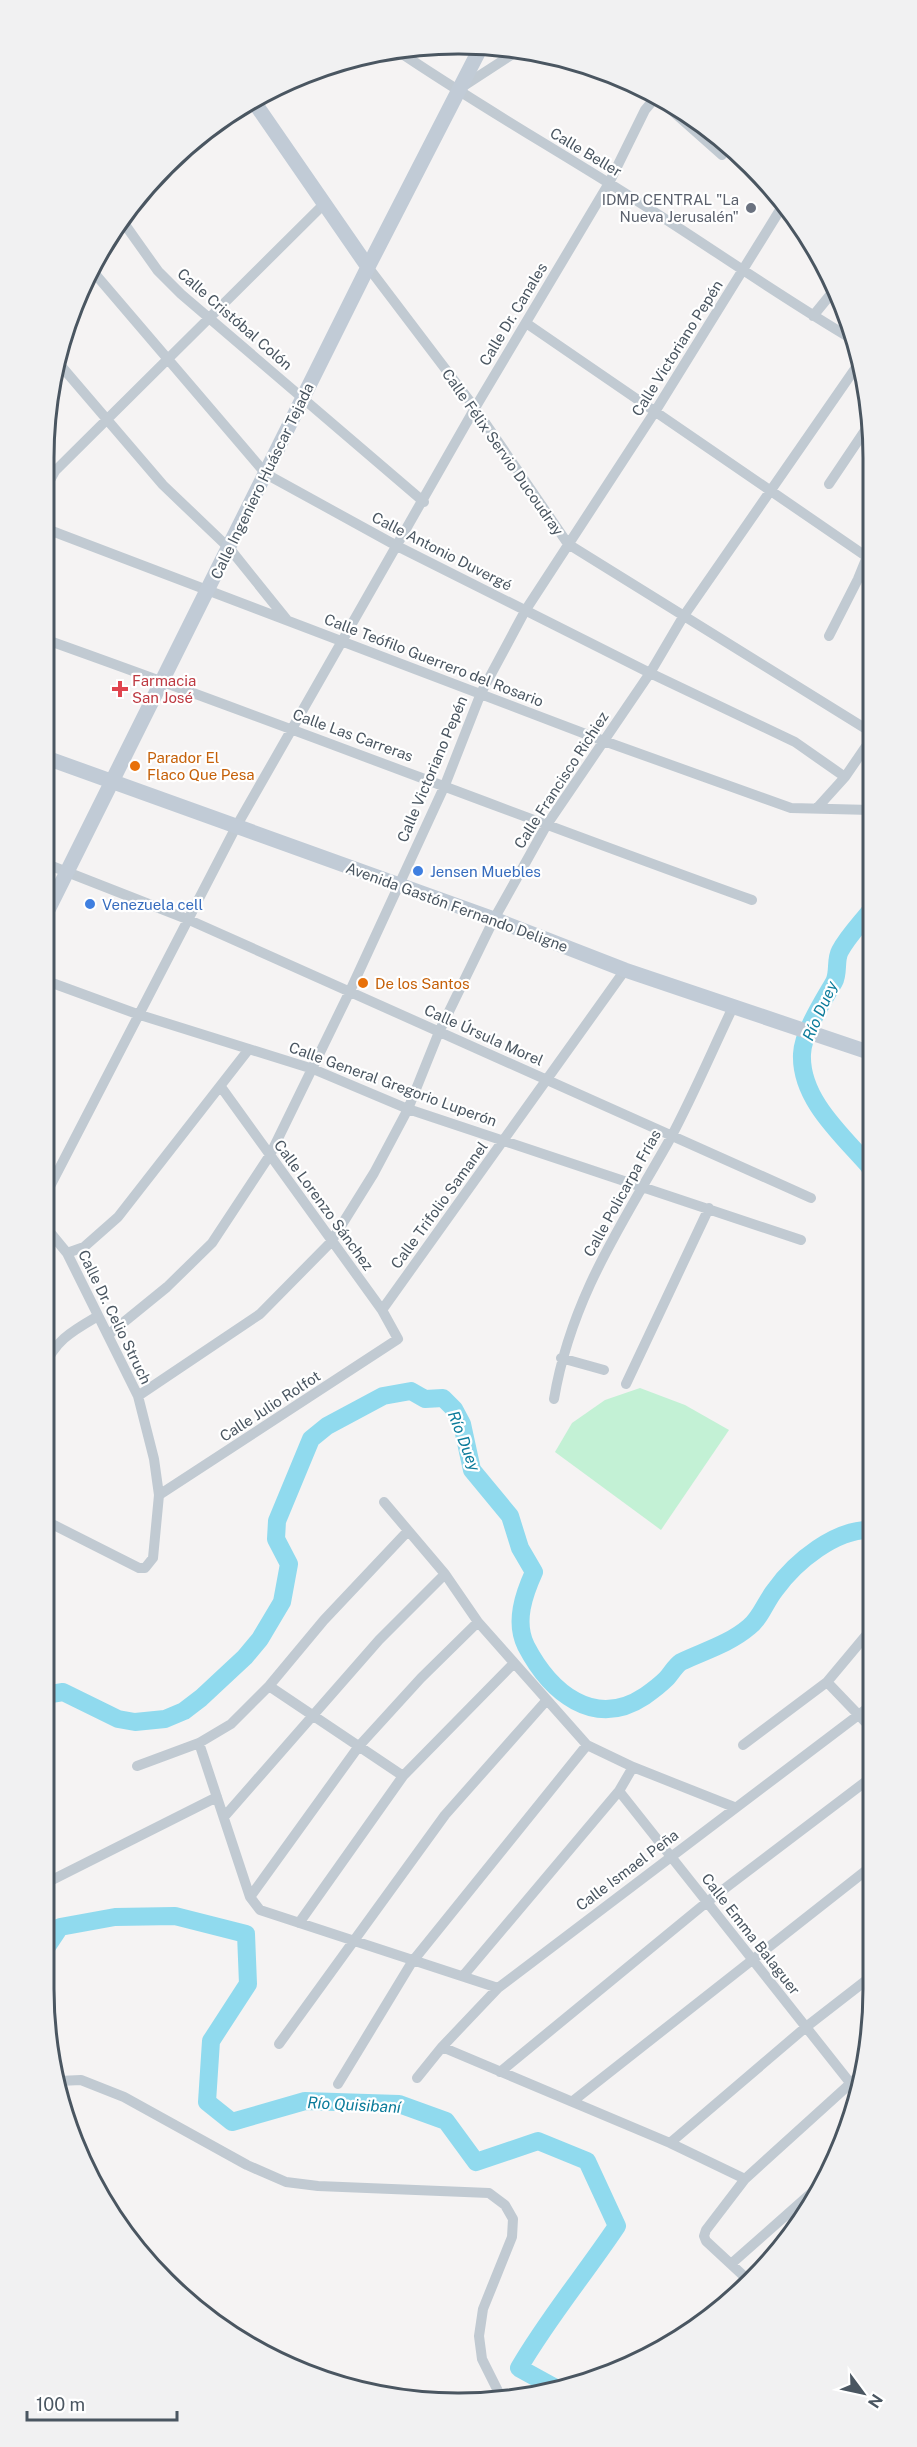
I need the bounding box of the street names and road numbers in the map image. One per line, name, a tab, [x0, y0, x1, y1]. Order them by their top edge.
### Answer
street label: Calle Beller	[547, 124, 625, 180]
street label: Calle Dr. Canales	[476, 260, 550, 368]
street label: Calle Cristóbal Colón	[174, 265, 296, 373]
street label: Calle Victoriano Pepén	[628, 277, 726, 419]
street label: Calle Félix Servio Ducoudray	[439, 365, 567, 539]
street label: Calle Ingeniero Huáscar Tejada	[207, 380, 317, 582]
street label: Calle Antonio Duvergé	[369, 508, 515, 594]
street label: Calle Teófilo Guerrero del Rosario	[322, 610, 546, 710]
street label: Calle Victoriano Pepén	[394, 693, 470, 845]
street label: Calle Las Carreras	[290, 705, 416, 765]
street label: Calle Francisco Richiez	[510, 708, 612, 852]
street label: Avenida Gastón Fernando Deligne	[344, 859, 570, 955]
street label: Calle Úrsula Morel	[422, 1000, 547, 1069]
street label: Calle General Gregorio Luperón	[287, 1038, 499, 1130]
street label: Calle Policarpa Frías	[580, 1127, 664, 1259]
street label: Calle Lorenzo Sánchez	[271, 1136, 377, 1274]
street label: Calle Trifolio Samanel	[387, 1138, 491, 1272]
street label: Calle Dr. Celio Struch	[75, 1247, 155, 1387]
street label: Calle Julio Rolfot	[217, 1367, 324, 1445]
street label: Calle Ismael Peña	[573, 1826, 681, 1914]
street label: Calle Emma Balaguer	[698, 1870, 804, 1998]

